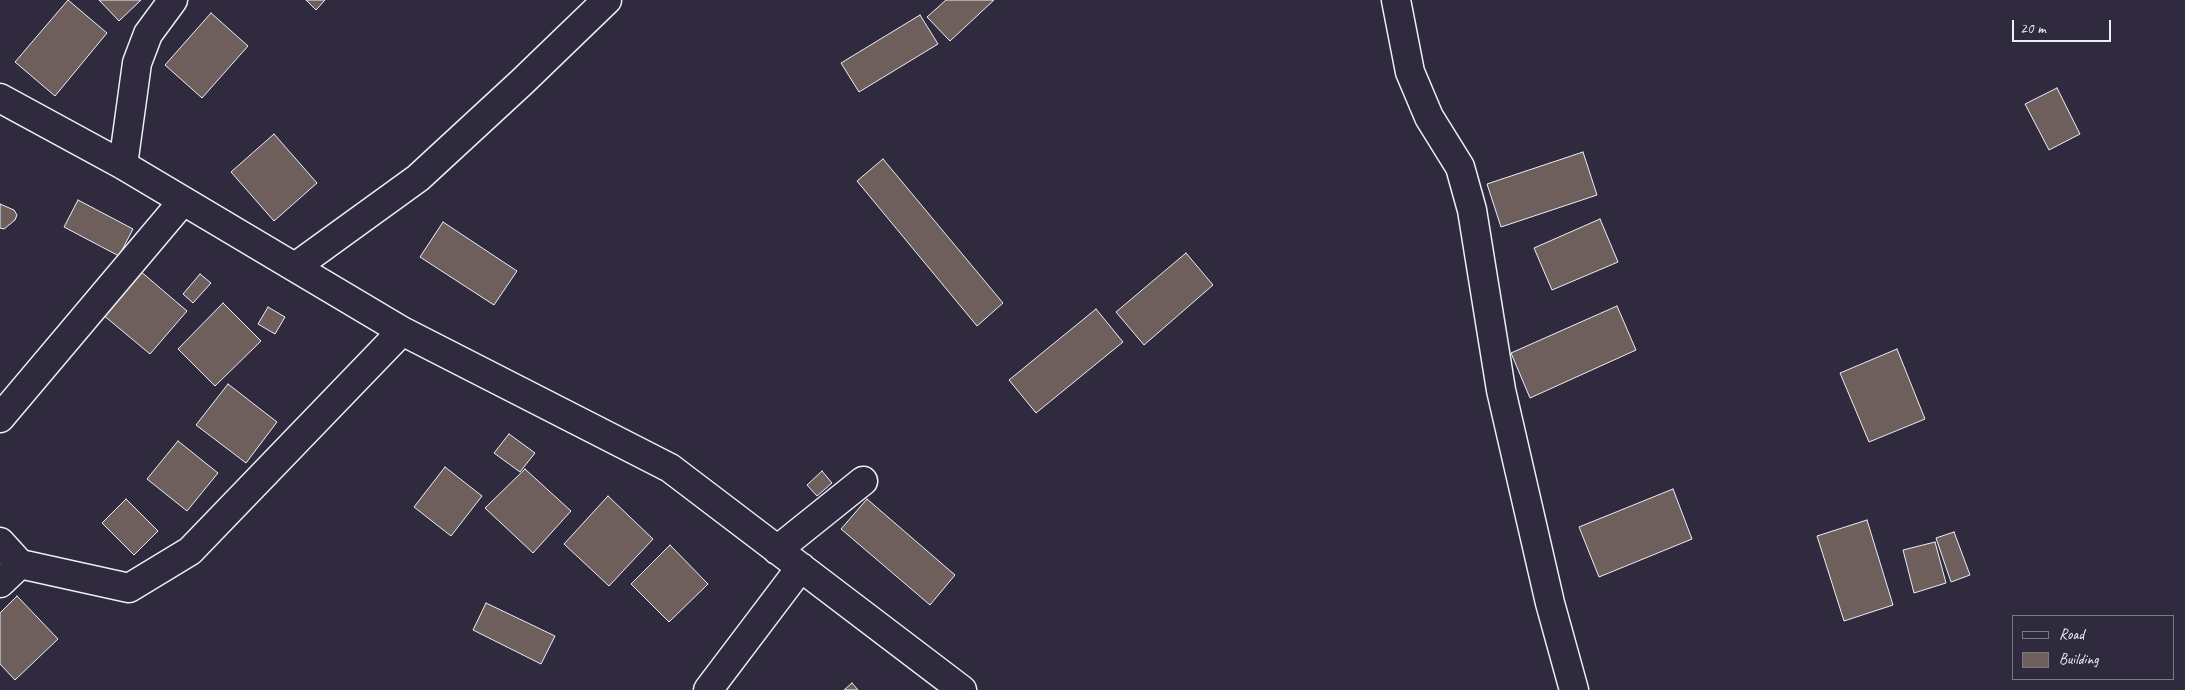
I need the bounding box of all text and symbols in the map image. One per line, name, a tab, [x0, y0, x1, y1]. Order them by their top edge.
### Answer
scale bar	[2015, 10, 2114, 42]
text: 20 m	[2020, 19, 2046, 38]
legend	[2012, 615, 2175, 680]
text: Road	[2059, 625, 2084, 644]
text: Building	[2059, 650, 2098, 669]

